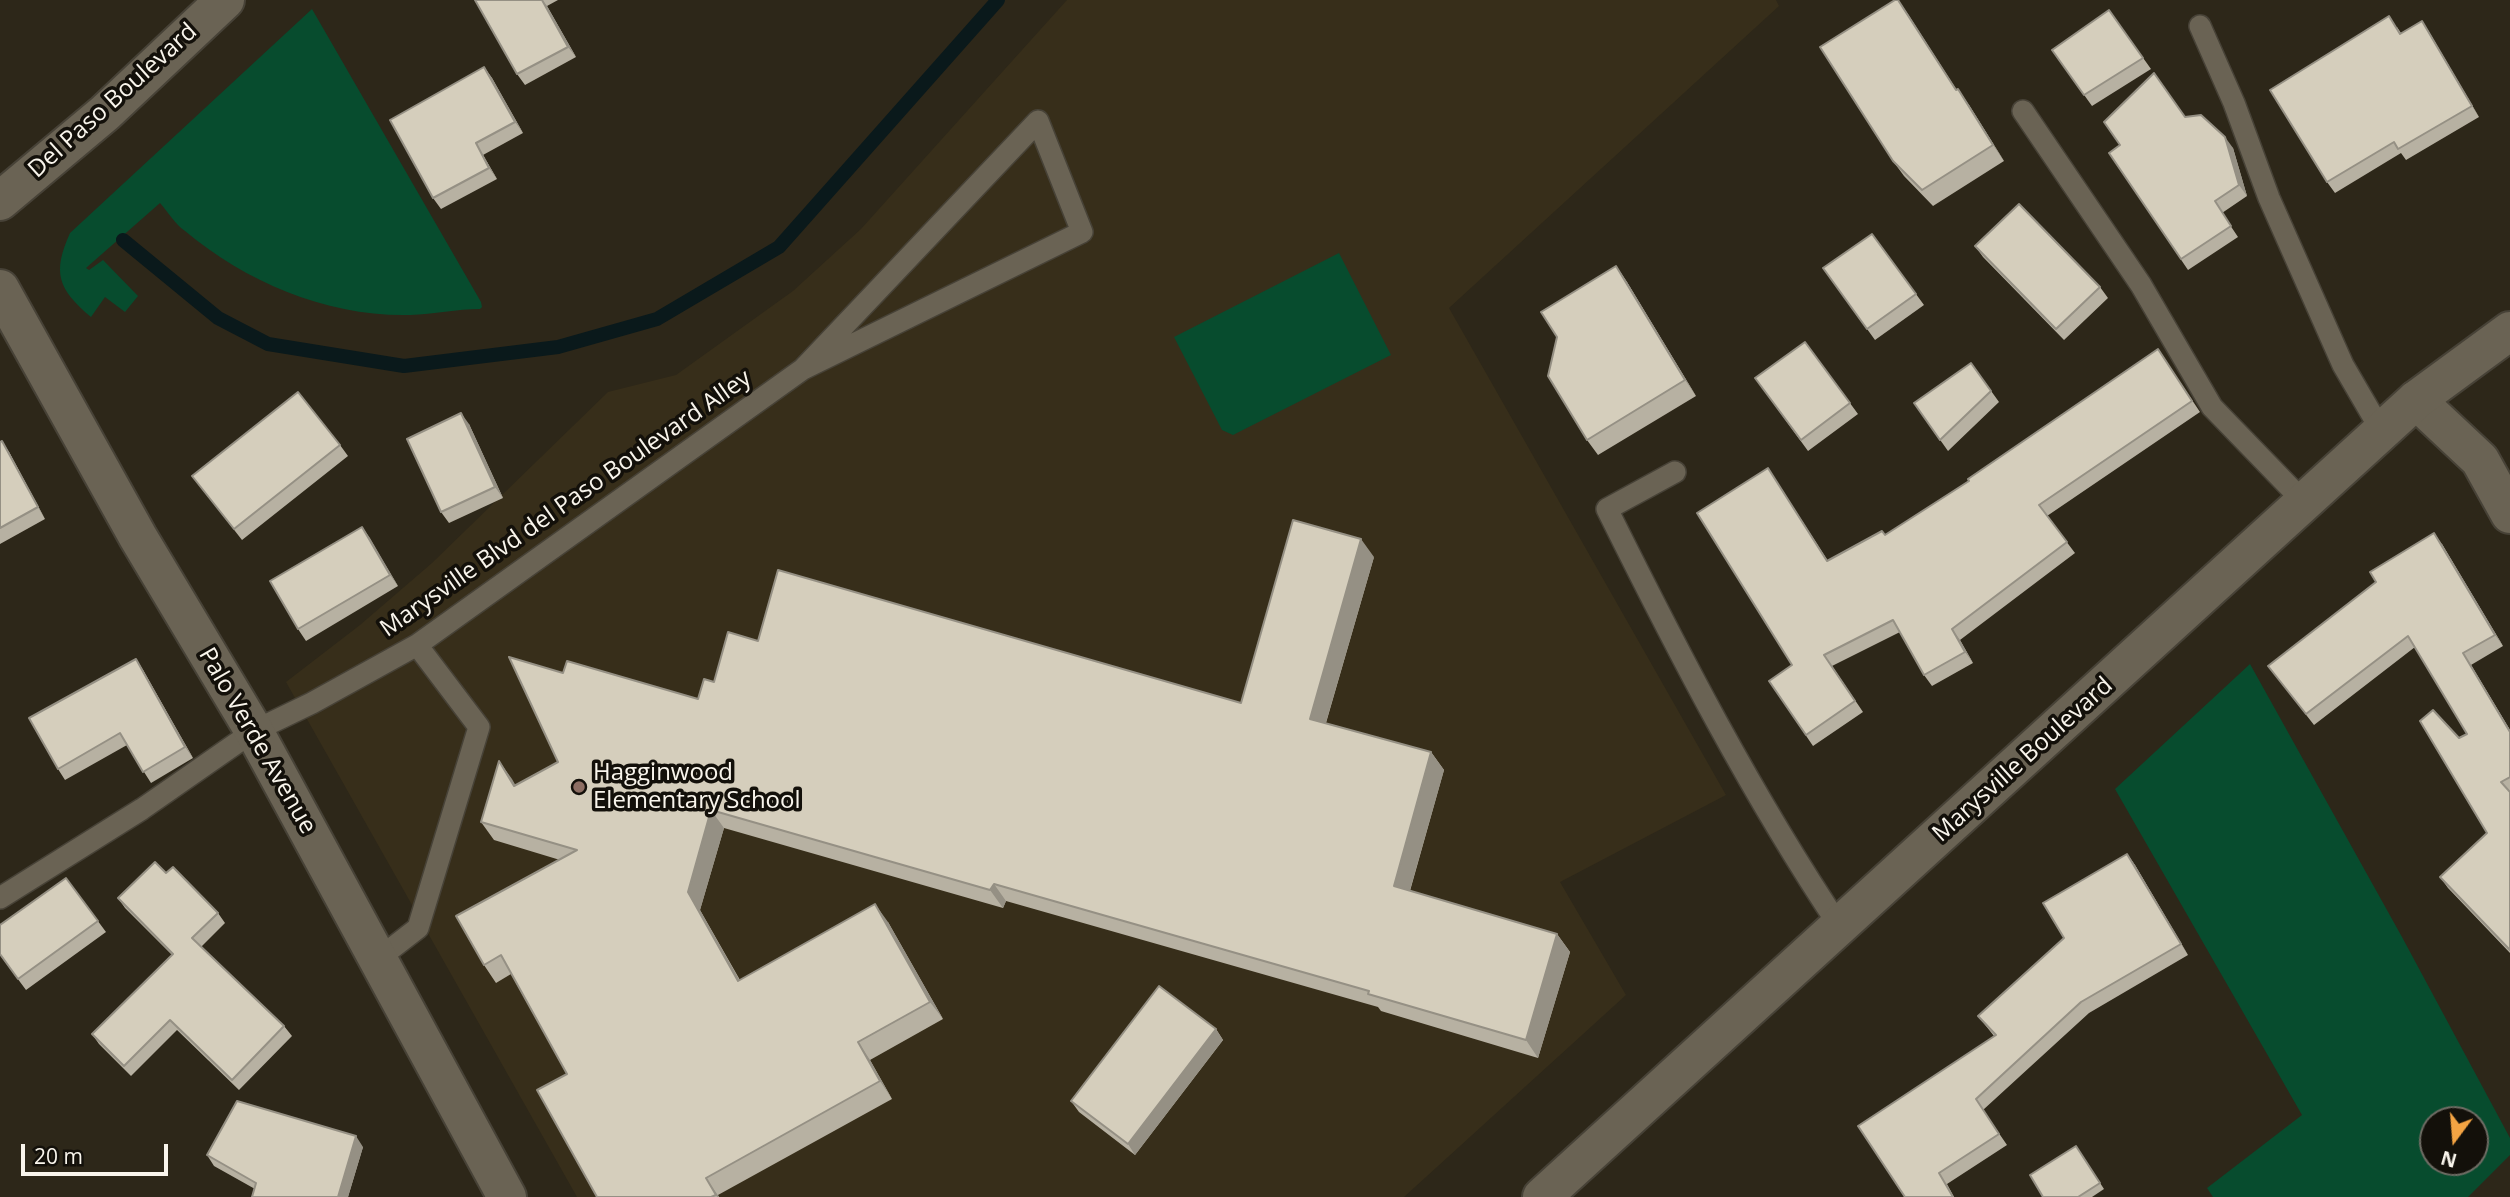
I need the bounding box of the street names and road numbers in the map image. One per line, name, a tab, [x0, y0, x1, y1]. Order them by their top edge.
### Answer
street label: Del Paso Boulevard	[23, 18, 203, 184]
street label: Marysville Blvd del Paso Boulevard Alley	[375, 364, 757, 644]
street label: Palo Verde Avenue	[192, 643, 322, 839]
street label: Marysville Boulevard	[1927, 672, 2119, 848]

